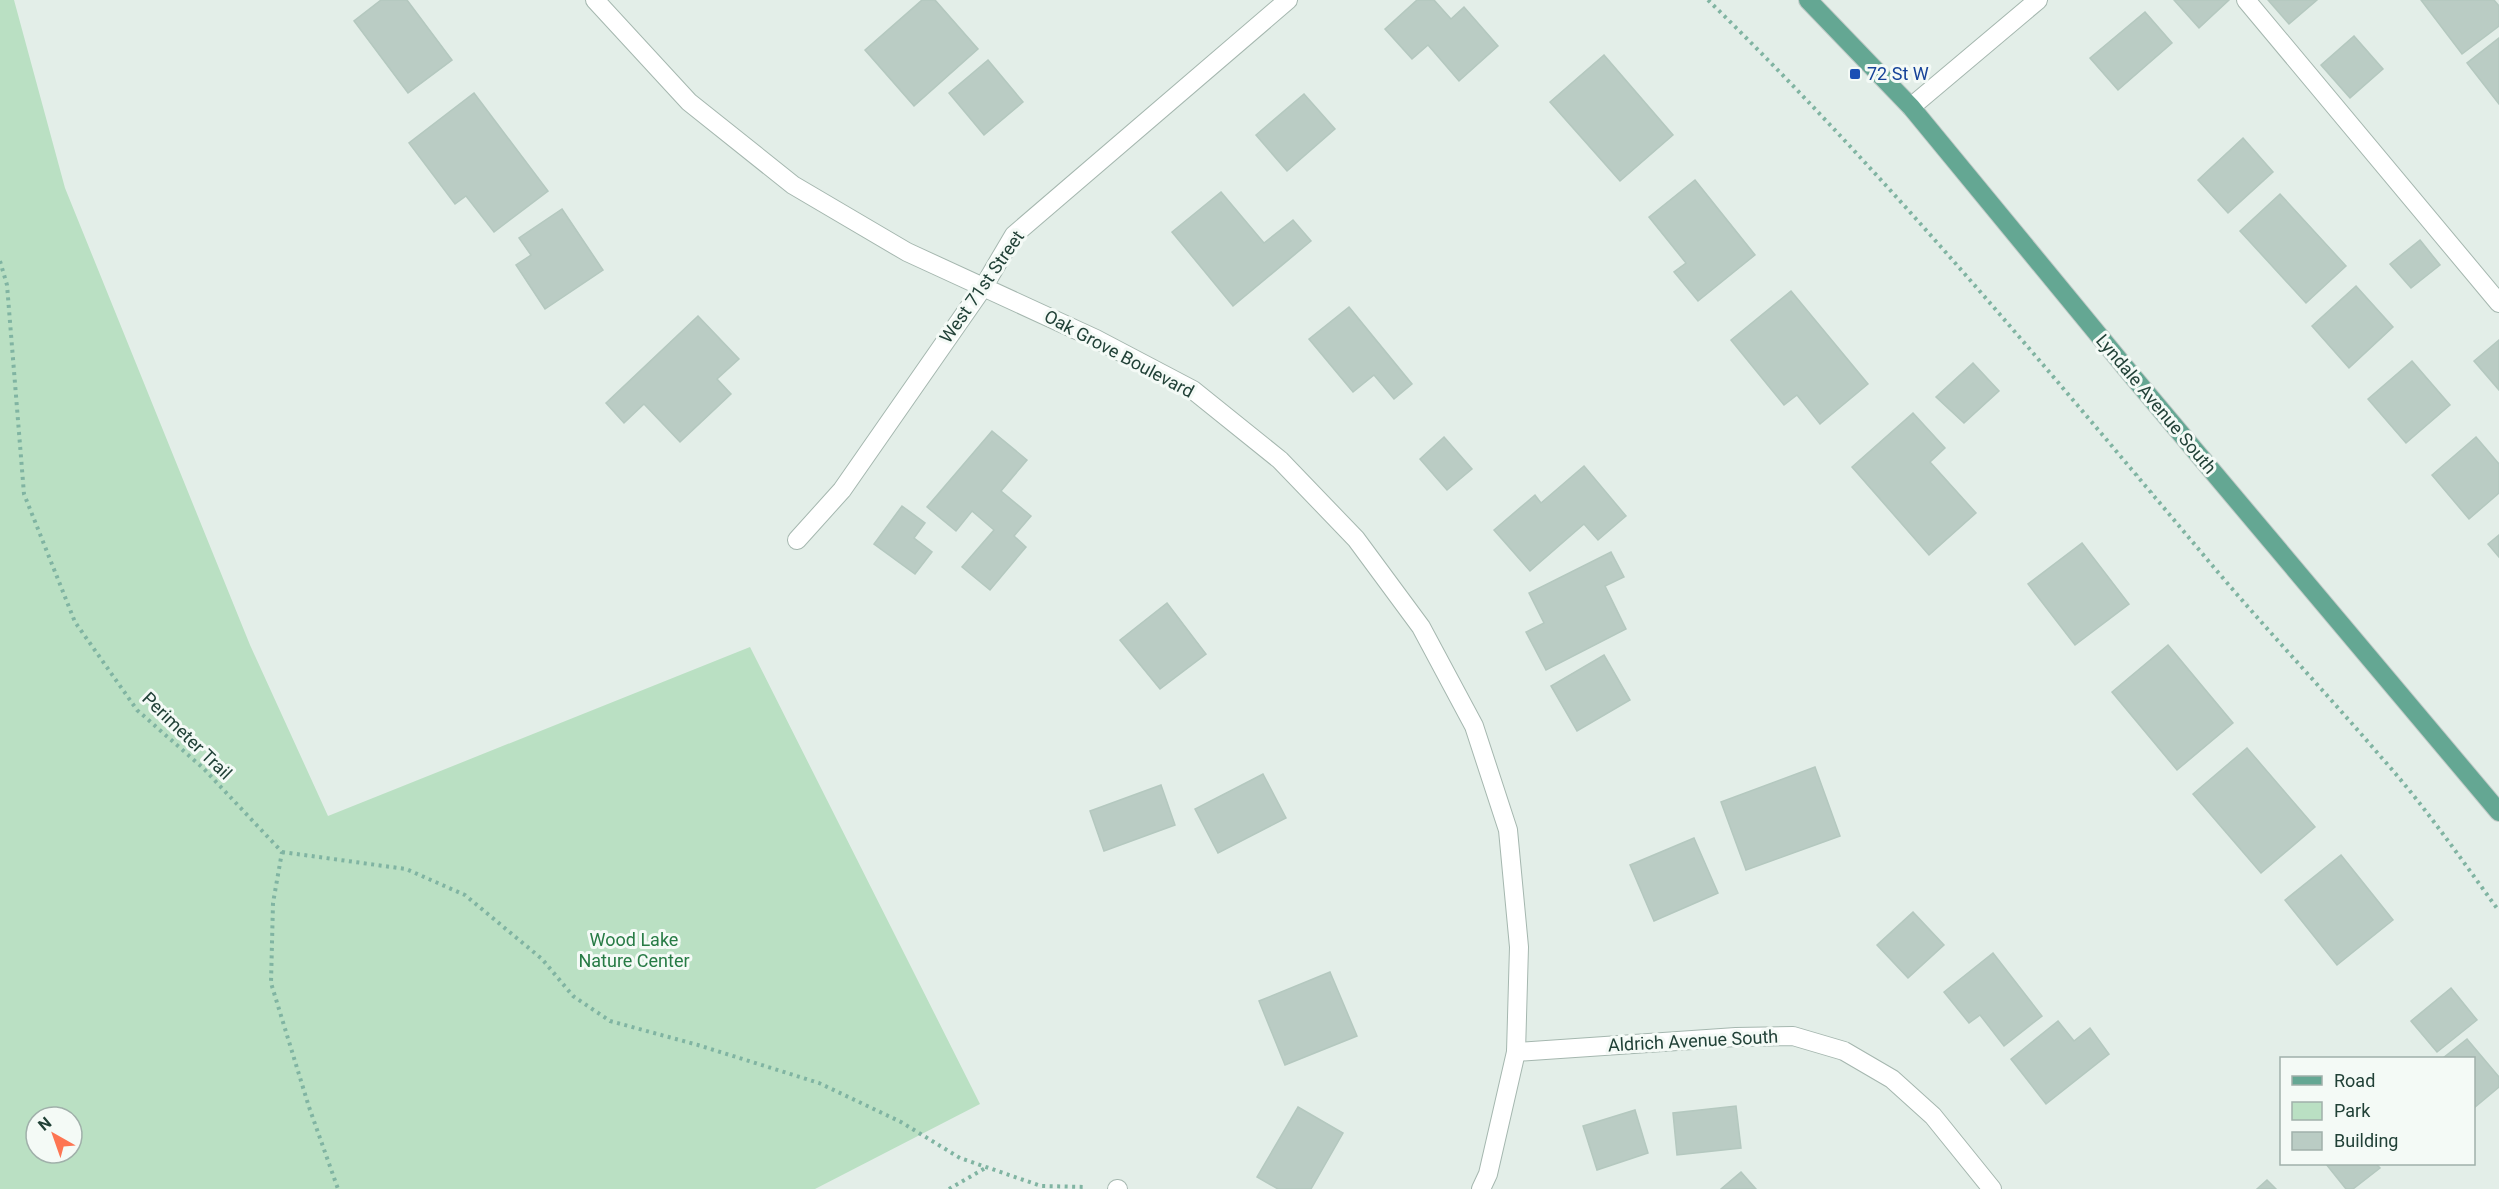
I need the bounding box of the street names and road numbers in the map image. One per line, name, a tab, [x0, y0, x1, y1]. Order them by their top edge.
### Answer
street label: West 71st Street	[935, 226, 1028, 347]
street label: Oak Grove Boulevard	[1041, 305, 1198, 402]
street label: Lyndale Avenue South	[2092, 330, 2221, 478]
street label: Perimeter Trail	[138, 688, 237, 784]
street label: Aldrich Avenue South	[1607, 1026, 1779, 1055]

